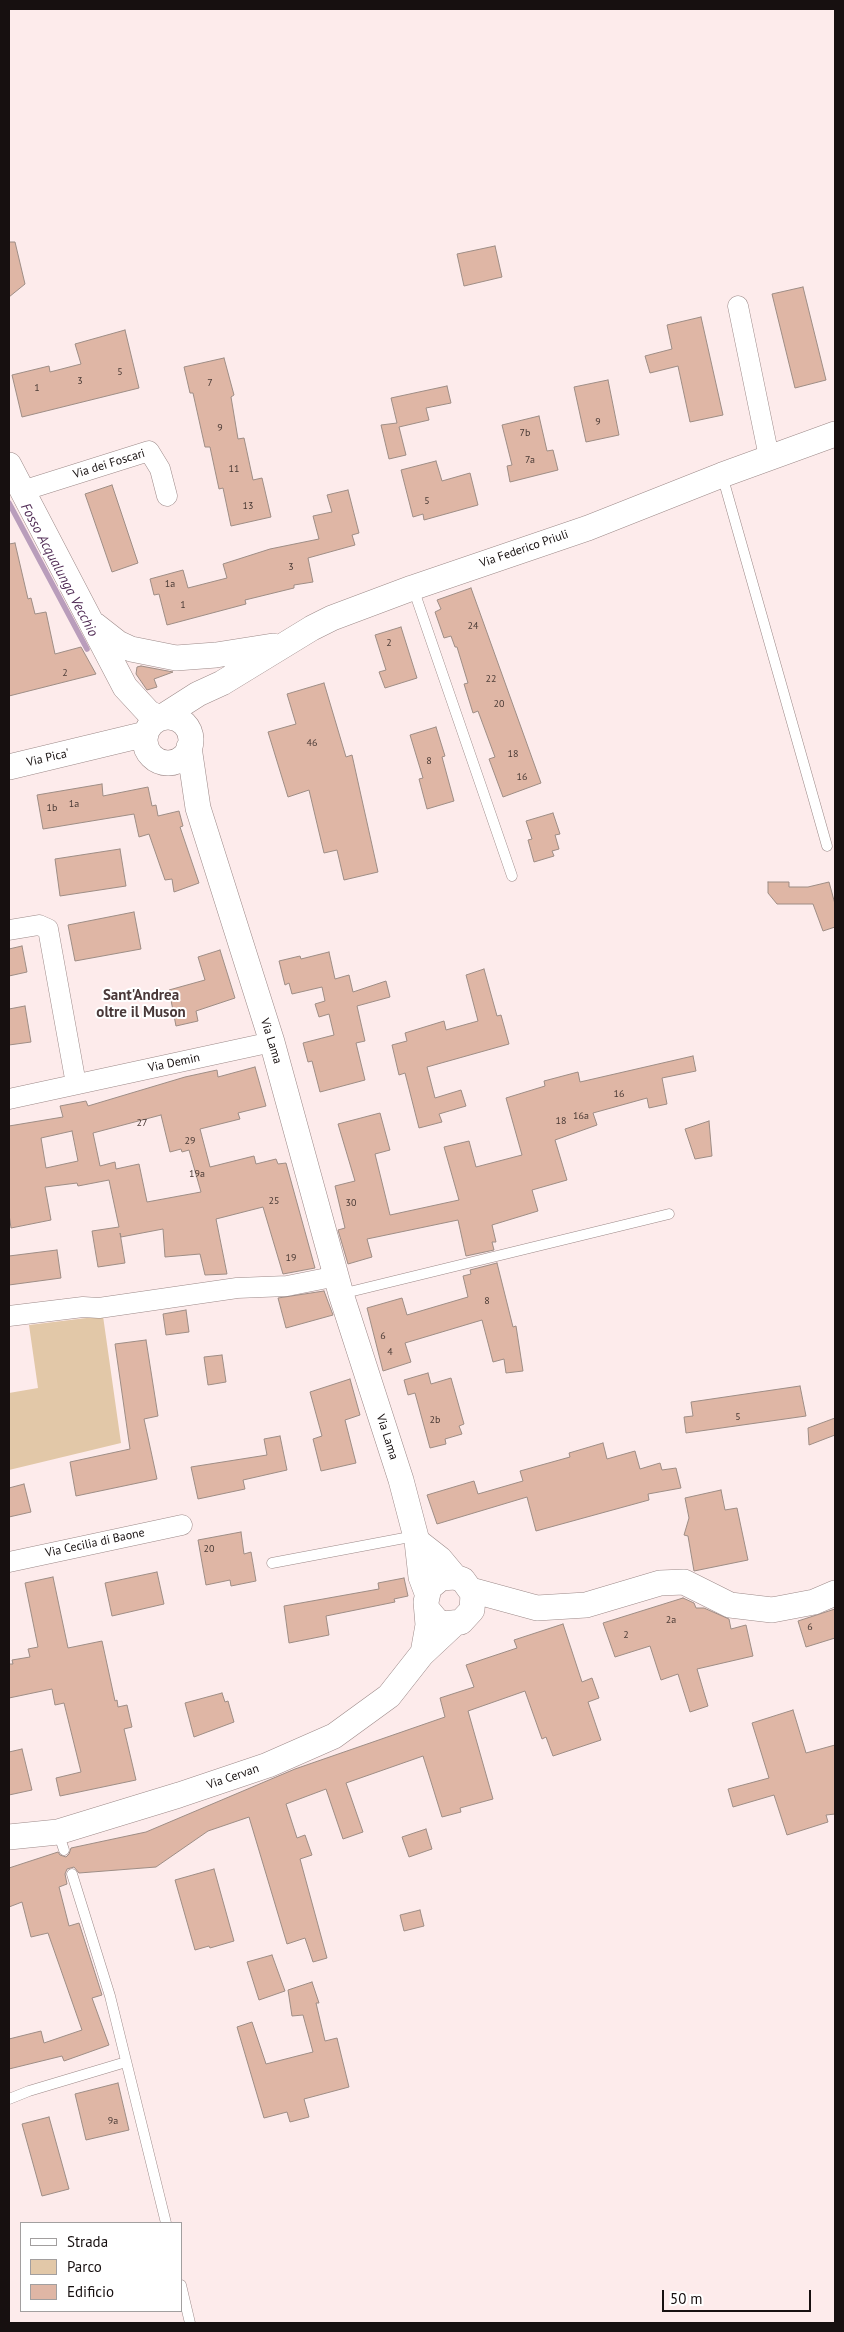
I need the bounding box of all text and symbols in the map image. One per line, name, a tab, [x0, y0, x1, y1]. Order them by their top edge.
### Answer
house number: 5	[117, 366, 123, 378]
house number: 3	[77, 375, 83, 387]
house number: 7	[207, 377, 213, 389]
house number: 1	[34, 382, 40, 394]
house number: 9	[595, 416, 601, 428]
house number: 9	[217, 422, 223, 434]
house number: 7b	[520, 427, 530, 439]
street label: Via dei Foscari	[71, 446, 147, 482]
house number: 7a	[525, 454, 535, 466]
house number: 11	[229, 463, 239, 475]
house number: 5	[424, 495, 430, 507]
water label: Fosso Acqualunga Vecchio	[17, 500, 101, 640]
house number: 13	[243, 500, 253, 512]
street label: Via Federico Priuli	[478, 527, 570, 571]
house number: 3	[288, 561, 294, 573]
house number: 1a	[165, 578, 175, 590]
house number: 1	[180, 599, 186, 611]
house number: 24	[468, 620, 478, 632]
house number: 2	[386, 637, 392, 649]
house number: 2	[62, 667, 68, 679]
house number: 22	[486, 673, 496, 685]
house number: 20	[494, 698, 504, 710]
house number: 46	[307, 737, 317, 749]
street label: Via Pica'	[25, 746, 71, 770]
house number: 18	[508, 748, 518, 760]
house number: 8	[426, 755, 432, 767]
house number: 16	[517, 771, 527, 783]
house number: 1a	[69, 798, 79, 810]
house number: 1b	[47, 802, 57, 814]
district label: Sant'Andrea oltre il Muson	[96, 987, 186, 1022]
street label: Via Lama	[257, 1017, 285, 1065]
street label: Via Demin	[147, 1050, 201, 1076]
house number: 16	[614, 1088, 624, 1100]
house number: 16a	[573, 1110, 589, 1122]
house number: 18	[556, 1115, 566, 1127]
house number: 27	[137, 1117, 147, 1129]
house number: 29	[185, 1135, 195, 1147]
house number: 19a	[189, 1168, 205, 1180]
house number: 25	[269, 1195, 279, 1207]
house number: 30	[346, 1197, 356, 1209]
house number: 19	[286, 1252, 296, 1264]
house number: 8	[484, 1295, 490, 1307]
house number: 6	[380, 1330, 386, 1342]
house number: 4	[387, 1346, 393, 1358]
house number: 5	[735, 1411, 741, 1423]
street label: Via Lama	[373, 1413, 401, 1461]
house number: 2b	[430, 1414, 440, 1426]
street label: Via Cecilia di Baone	[44, 1525, 146, 1561]
house number: 20	[204, 1543, 214, 1555]
house number: 2a	[666, 1614, 676, 1626]
house number: 6	[807, 1621, 813, 1633]
house number: 2	[623, 1629, 629, 1641]
street label: Via Cervan	[205, 1761, 261, 1793]
house number: 9a	[108, 2115, 118, 2127]
legend	[20, 2222, 182, 2312]
text: Strada	[67, 2232, 108, 2251]
text: Parco	[67, 2257, 102, 2276]
scale bar	[664, 2280, 813, 2312]
text: Edificio	[67, 2282, 114, 2301]
text: 50 m	[670, 2289, 703, 2308]

